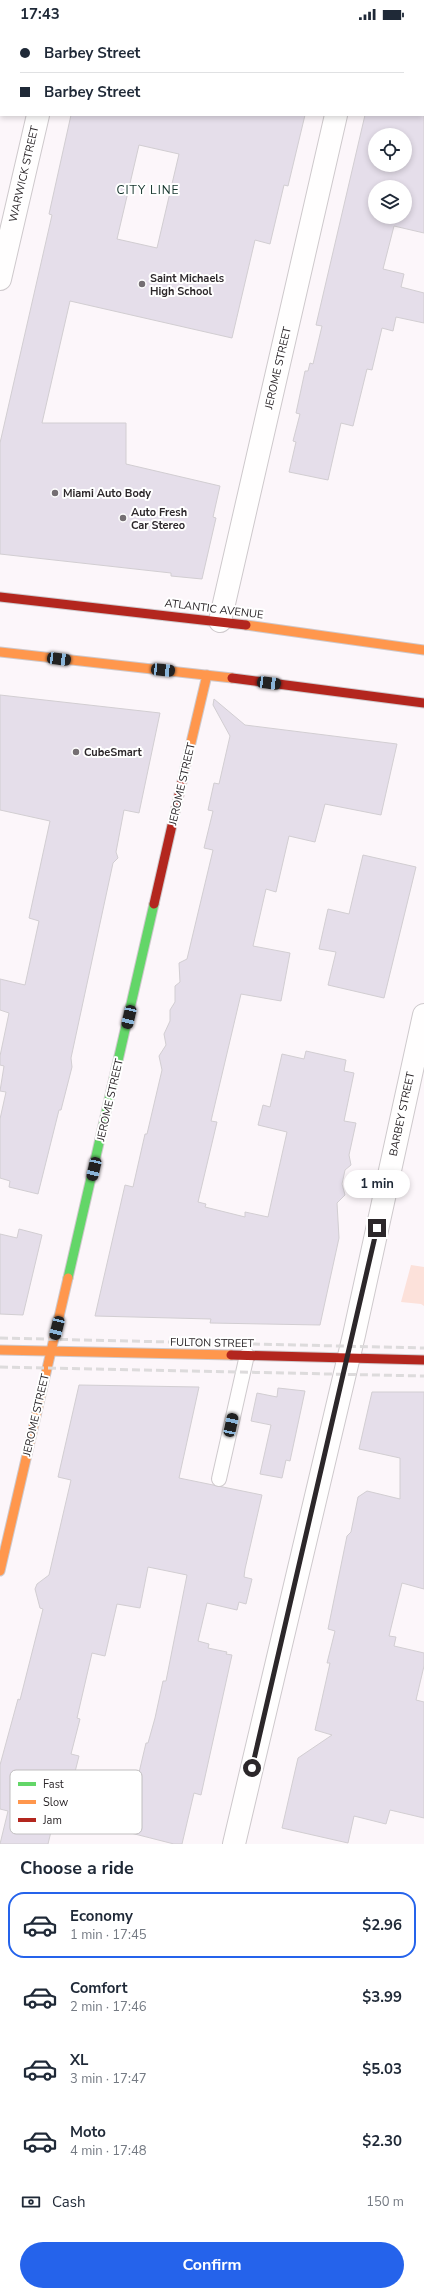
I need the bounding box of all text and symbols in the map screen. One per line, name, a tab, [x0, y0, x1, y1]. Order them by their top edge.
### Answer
text: 17:43	[20, 4, 60, 24]
text: Barbey Street	[44, 43, 140, 63]
text: Barbey Street	[44, 82, 140, 102]
street label: WARWICK STREET	[6, 124, 42, 224]
map controls	[368, 128, 412, 224]
button: locate	[368, 128, 412, 172]
button: layers	[368, 180, 412, 224]
district label: CITY LINE	[116, 182, 180, 198]
place label: Saint Michaels High School	[150, 271, 224, 299]
marker: Saint Michaels High School	[137, 279, 147, 289]
street label: JEROME STREET	[261, 325, 295, 412]
place label: Miami Auto Body	[63, 486, 151, 501]
marker: Miami Auto Body	[50, 488, 60, 498]
place label: Auto Fresh Car Stereo	[131, 505, 187, 533]
marker: Auto Fresh Car Stereo	[118, 513, 128, 523]
street label: ATLANTIC AVENUE	[164, 596, 264, 622]
car	[46, 652, 72, 666]
car	[150, 663, 176, 677]
car	[256, 676, 282, 690]
street label: JEROME STREET	[165, 741, 199, 828]
place label: CubeSmart	[84, 745, 142, 760]
marker: CubeSmart	[71, 747, 81, 757]
car	[120, 1004, 138, 1030]
street label: JEROME STREET	[93, 1057, 127, 1144]
street label: BARBEY STREET	[386, 1070, 418, 1158]
car	[85, 1156, 103, 1182]
callout: 1 min	[344, 1170, 410, 1198]
text: 1 min	[360, 1175, 394, 1193]
route end	[368, 1219, 386, 1237]
car	[48, 1315, 66, 1341]
street label: FULTON STREET	[170, 1335, 255, 1351]
street label: JEROME STREET	[19, 1372, 53, 1459]
car	[223, 1412, 239, 1438]
route start	[243, 1759, 261, 1777]
legend	[10, 1770, 142, 1834]
text: Fast	[43, 1777, 64, 1792]
text: Slow	[43, 1795, 68, 1810]
text: Jam	[42, 1813, 62, 1828]
text: Choose a ride	[20, 1856, 134, 1880]
text: Economy	[70, 1906, 133, 1926]
icon: car	[22, 1907, 58, 1943]
text: $2.96	[362, 1915, 402, 1935]
text: 1 min · 17:45	[70, 1926, 146, 1944]
text: Comfort	[70, 1978, 127, 1998]
icon: car	[22, 1979, 58, 2015]
text: $3.99	[362, 1987, 402, 2007]
text: 2 min · 17:46	[70, 1998, 146, 2016]
text: XL	[70, 2050, 89, 2070]
icon: car	[22, 2051, 58, 2087]
text: $5.03	[362, 2059, 402, 2079]
text: 3 min · 17:47	[70, 2070, 146, 2088]
text: Moto	[70, 2122, 106, 2142]
icon: car	[22, 2123, 58, 2159]
text: $2.30	[362, 2131, 402, 2151]
text: 4 min · 17:48	[70, 2142, 146, 2160]
icon: cash	[20, 2191, 42, 2213]
text: Cash	[52, 2192, 86, 2212]
text: 150 m	[366, 2193, 404, 2211]
button: Confirm	[20, 2242, 404, 2288]

